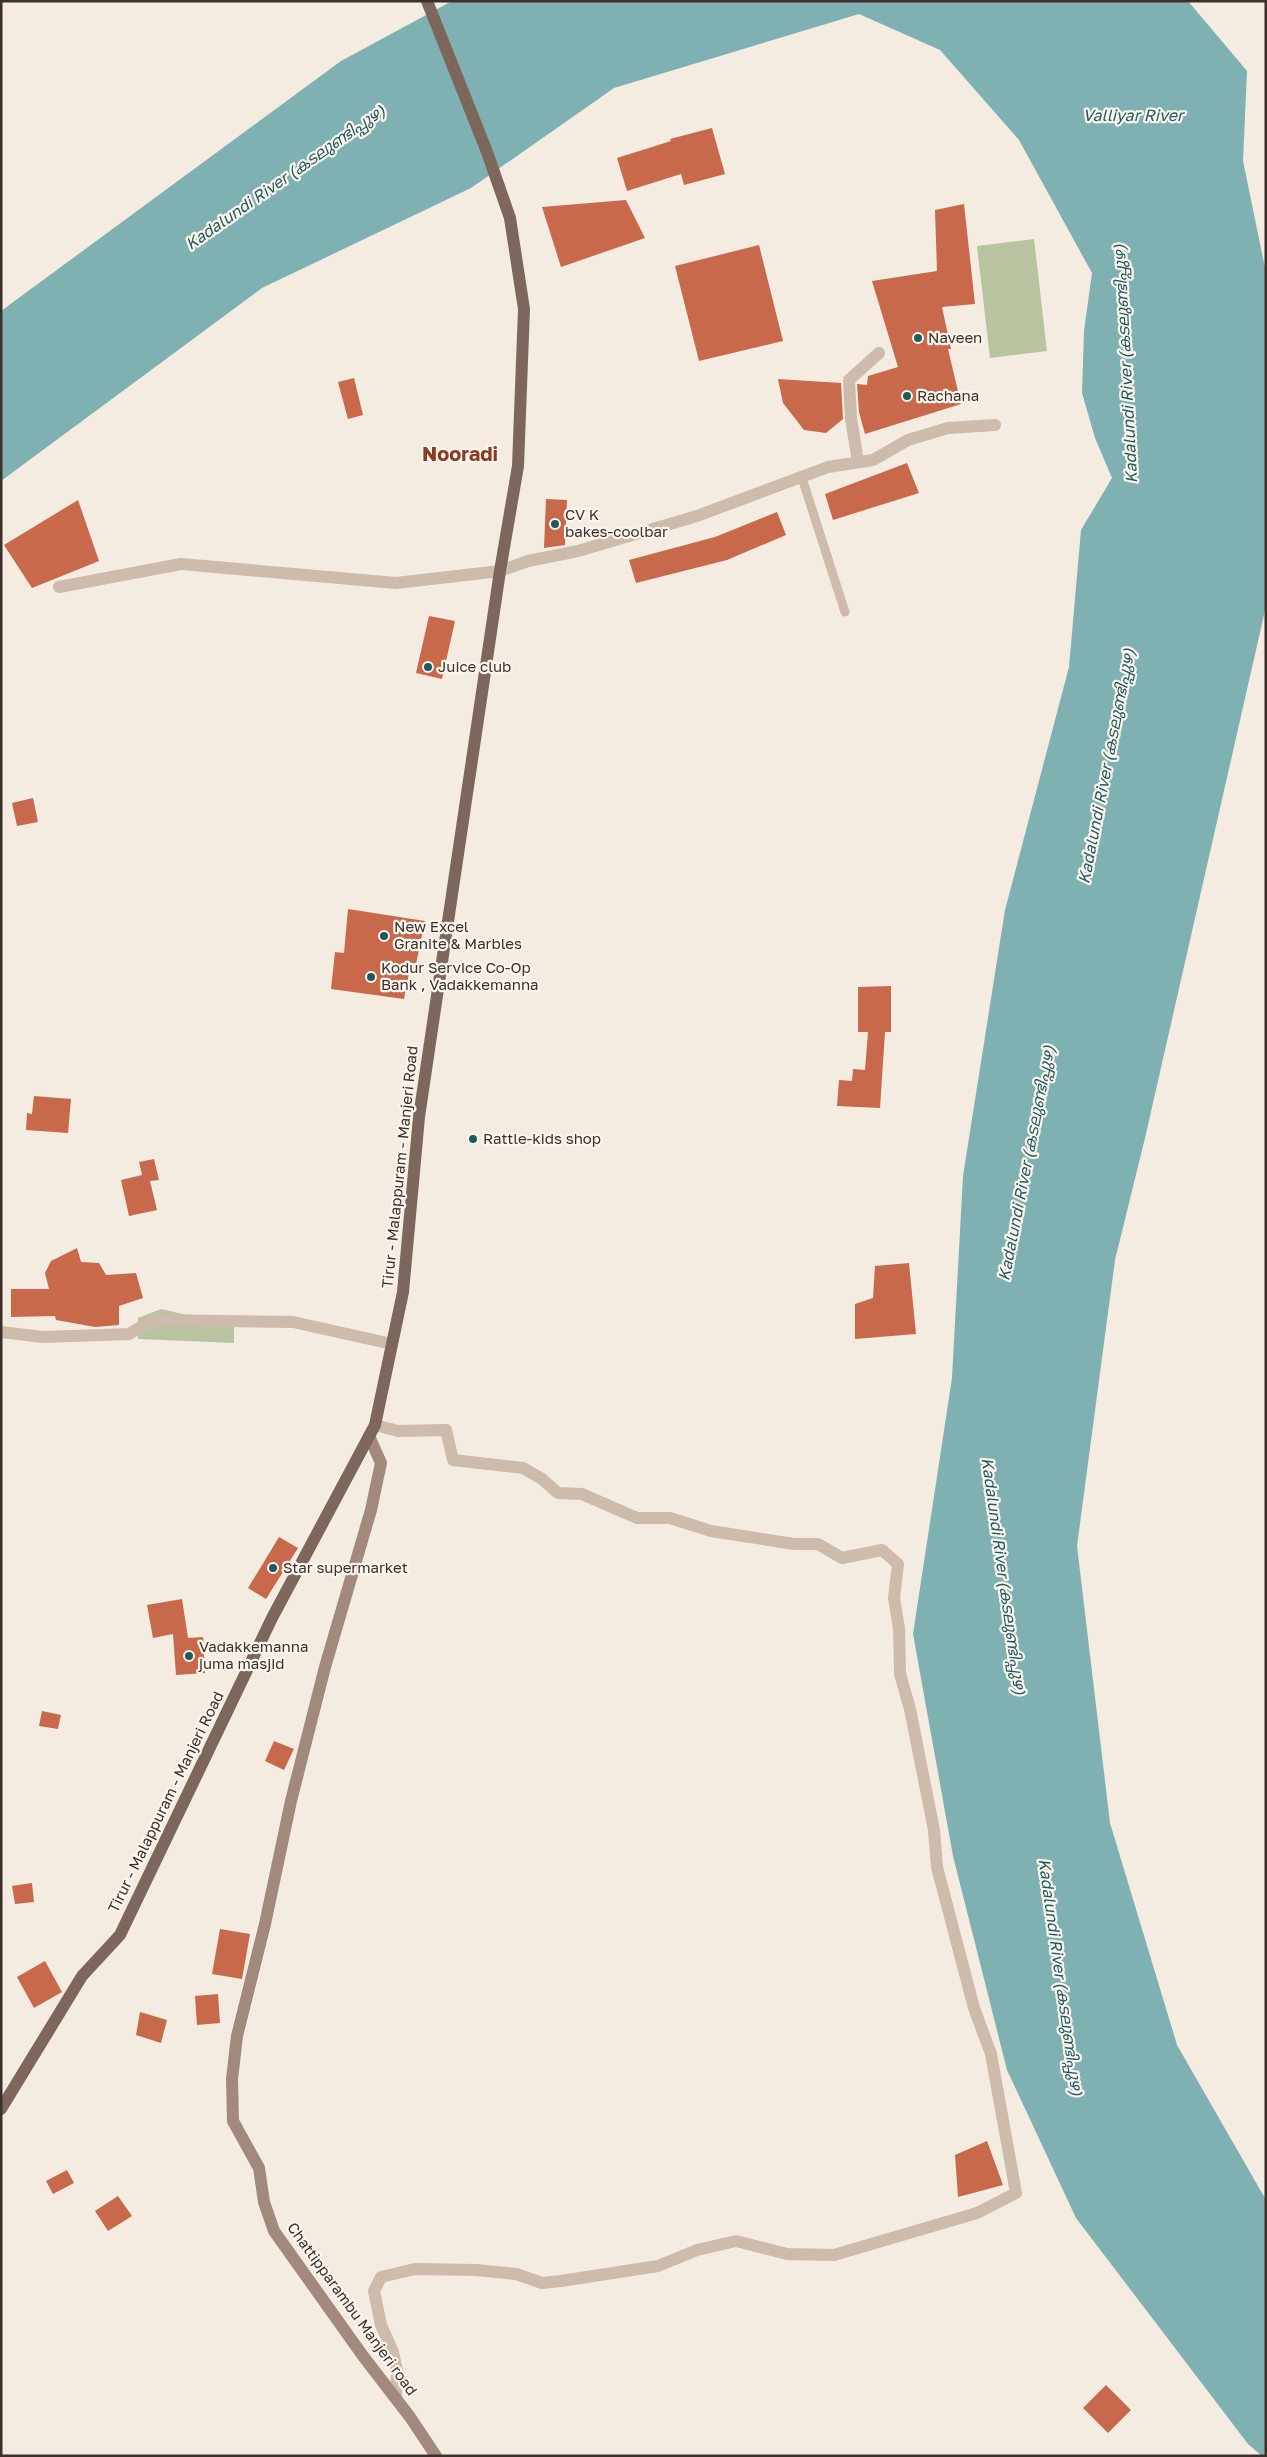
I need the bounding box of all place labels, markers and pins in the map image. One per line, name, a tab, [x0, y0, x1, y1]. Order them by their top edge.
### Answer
place label: Naveen	[928, 328, 982, 346]
marker: Naveen	[912, 332, 924, 344]
place label: Rachana	[917, 386, 979, 404]
marker: Rachana	[901, 390, 913, 402]
place label: CV K bakes-coolbar	[565, 505, 668, 540]
marker: CV K bakes-coolbar	[549, 518, 561, 530]
place label: Juice club	[438, 657, 511, 675]
marker: Juice club	[422, 661, 434, 673]
place label: New Excel Granite & Marbles	[394, 917, 522, 952]
marker: New Excel Granite & Marbles	[378, 930, 390, 942]
place label: Kodur Service Co-Op Bank , Vadakkemanna	[381, 958, 539, 993]
marker: Kodur Service Co-Op Bank , Vadakkemanna	[365, 971, 377, 983]
place label: Rattle-kids shop	[483, 1129, 601, 1147]
marker: Rattle-kids shop	[467, 1133, 479, 1145]
place label: Star supermarket	[283, 1558, 408, 1576]
marker: Star supermarket	[267, 1562, 279, 1574]
place label: Vadakkemanna juma masjid	[198, 1637, 308, 1672]
marker: Vadakkemanna juma masjid	[183, 1650, 195, 1662]

